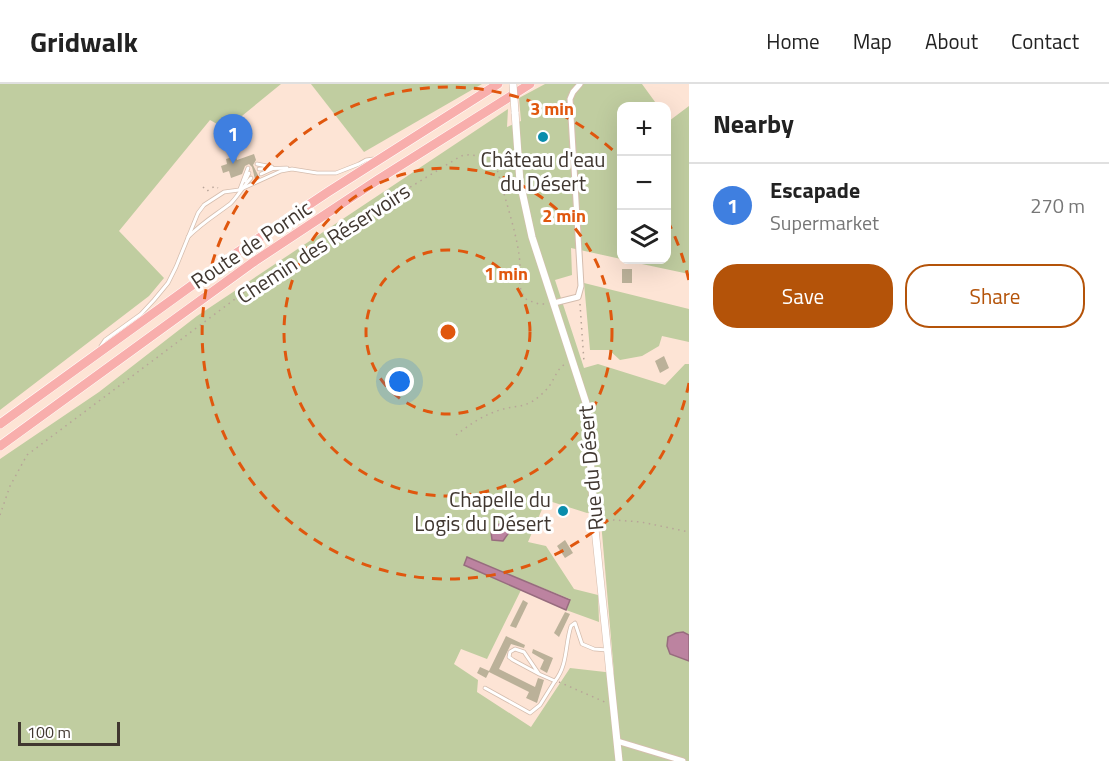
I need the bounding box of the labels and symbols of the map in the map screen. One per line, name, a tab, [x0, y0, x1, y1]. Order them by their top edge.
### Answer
text: 3 min	[530, 95, 574, 122]
pin: 1	[214, 115, 252, 164]
marker: Château d'eau du Désert	[536, 130, 550, 144]
place label: Château d'eau du Désert	[481, 143, 605, 199]
street label: Chemin des Réservoirs	[230, 175, 416, 311]
street label: Route de Pornic	[184, 192, 318, 296]
text: 2 min	[542, 202, 586, 229]
text: 1 min	[484, 260, 528, 287]
centre of rings	[438, 322, 458, 342]
your location	[385, 367, 414, 396]
street label: Rue du Désert	[569, 404, 611, 532]
place label: Chapelle du Logis du Désert	[414, 483, 552, 539]
marker: Chapelle du Logis du Désert	[556, 504, 570, 518]
scale bar	[18, 719, 120, 746]

